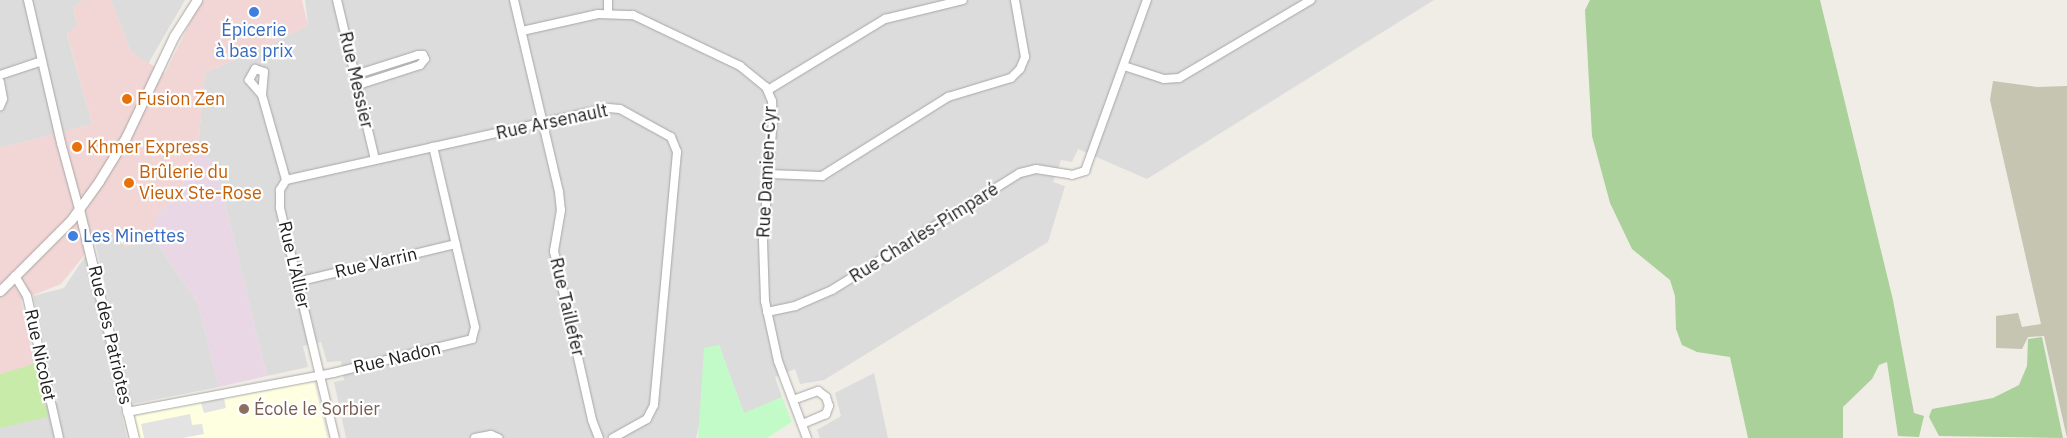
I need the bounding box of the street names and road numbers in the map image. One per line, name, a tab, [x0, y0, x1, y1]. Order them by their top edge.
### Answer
street label: Rue Messier	[334, 29, 378, 131]
street label: Rue Arsenault	[494, 100, 610, 144]
street label: Rue Damien-Cyr	[753, 105, 781, 239]
street label: Rue Charles-Pimparé	[846, 178, 1002, 288]
street label: Rue L'Allier	[273, 219, 315, 311]
street label: Rue Varrin	[333, 243, 419, 283]
street label: Rue Taillefer	[545, 255, 589, 359]
street label: Rue des Patriotes	[84, 263, 136, 407]
street label: Rue Nicolet	[20, 307, 60, 403]
street label: Rue Nadon	[351, 337, 443, 379]

